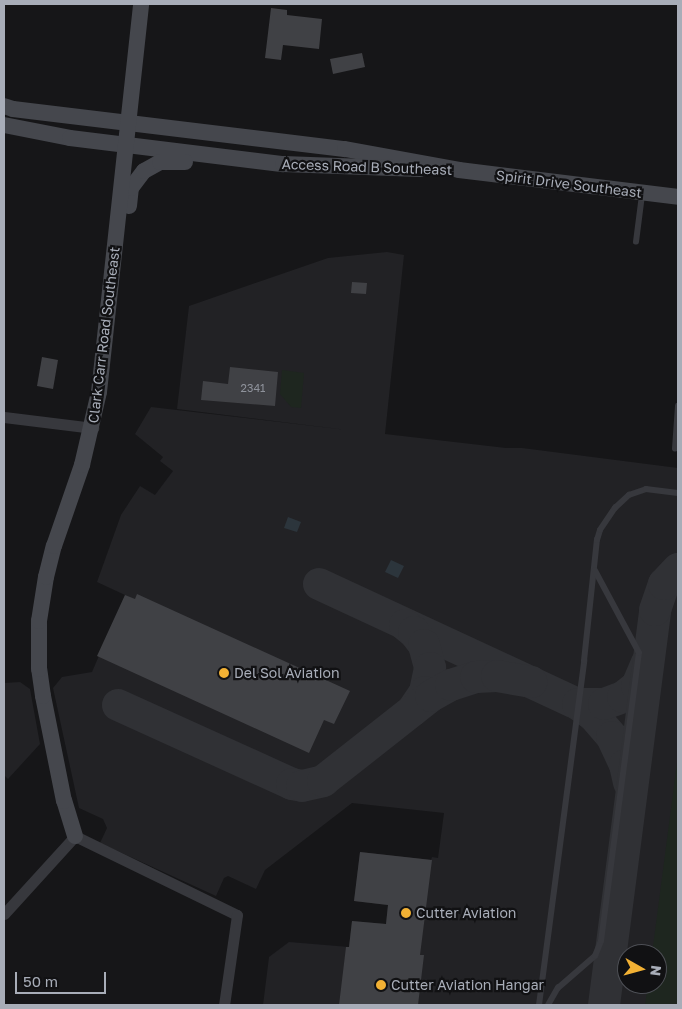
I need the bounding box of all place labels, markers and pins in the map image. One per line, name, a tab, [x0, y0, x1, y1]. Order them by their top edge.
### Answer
place label: Del Sol Aviation	[234, 665, 340, 681]
marker: Del Sol Aviation	[218, 667, 230, 679]
place label: Cutter Aviation	[416, 905, 516, 921]
marker: Cutter Aviation	[400, 907, 412, 919]
place label: Cutter Aviation Hangar	[391, 977, 544, 993]
marker: Cutter Aviation Hangar	[375, 979, 387, 991]

